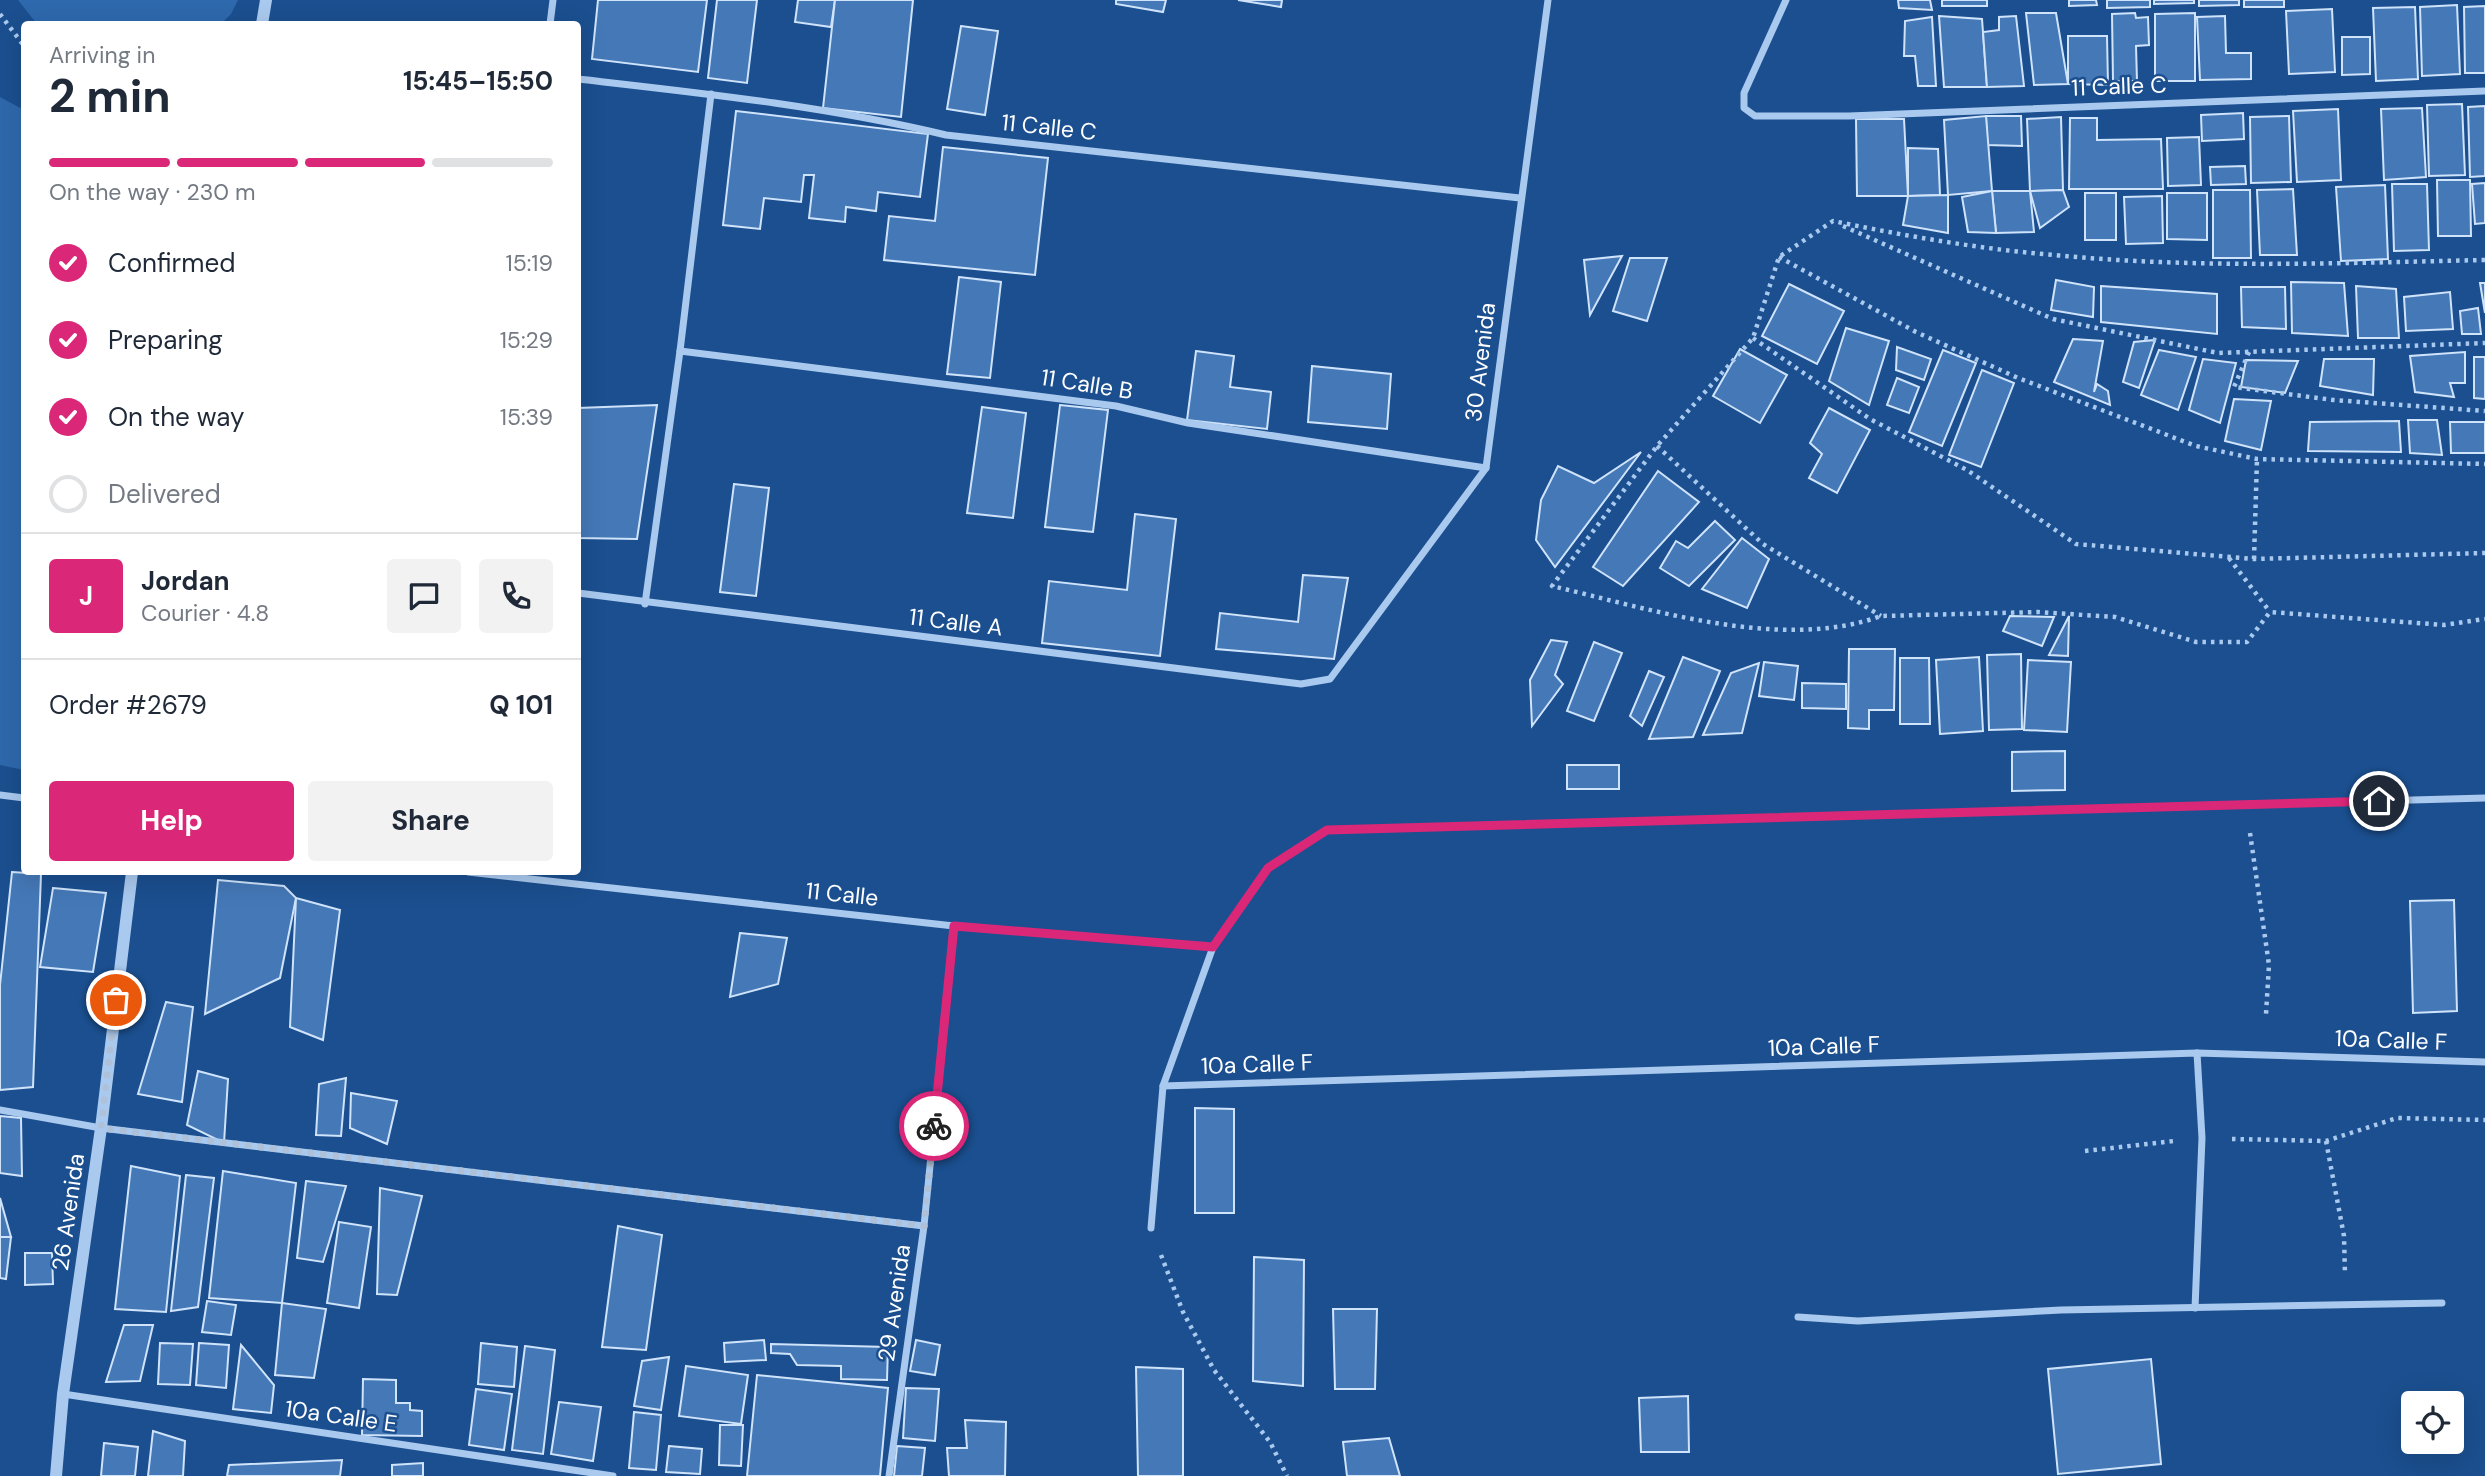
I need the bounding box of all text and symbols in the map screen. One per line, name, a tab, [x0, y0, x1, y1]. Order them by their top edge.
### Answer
text: Arriving in	[49, 40, 155, 70]
text: 15:45–15:50	[403, 64, 553, 98]
text: 2 min	[49, 66, 171, 126]
street label: 11 Calle C	[2071, 69, 2167, 103]
street label: 11 Calle C	[1000, 107, 1098, 147]
text: On the way · 230 m	[49, 177, 256, 207]
icon: check	[49, 244, 87, 282]
text: Confirmed	[108, 246, 235, 280]
text: 15:19	[506, 248, 553, 278]
street label: 30 Avenida	[1458, 301, 1502, 423]
icon: check	[49, 321, 87, 359]
text: Preparing	[108, 323, 223, 357]
text: 15:29	[500, 325, 553, 355]
street label: 11 Calle B	[1039, 362, 1135, 406]
icon: check	[49, 398, 87, 436]
text: On the way	[108, 400, 244, 434]
text: 15:39	[500, 402, 553, 432]
text: Delivered	[108, 477, 221, 511]
button: chat	[387, 559, 461, 633]
button: phone	[479, 559, 553, 633]
text: Jordan	[141, 564, 230, 598]
text: J	[79, 579, 93, 613]
text: Courier · 4.8	[141, 598, 269, 628]
street label: 11 Calle A	[907, 601, 1005, 643]
text: Order #2679	[49, 688, 207, 722]
text: Q 101	[489, 688, 553, 722]
pin	[2349, 771, 2409, 831]
button: Help	[49, 781, 294, 861]
button: Share	[308, 781, 553, 861]
icon: home	[2360, 782, 2398, 820]
street label: 11 Calle	[804, 875, 880, 913]
pin	[86, 970, 146, 1030]
icon: bag	[97, 981, 135, 1019]
street label: 10a Calle F	[2334, 1023, 2448, 1057]
street label: 10a Calle F	[1767, 1029, 1881, 1063]
street label: 10a Calle F	[1200, 1047, 1314, 1081]
courier	[899, 1091, 969, 1161]
icon: bike	[915, 1107, 953, 1145]
street label: 26 Avenida	[45, 1151, 91, 1273]
street label: 29 Avenida	[871, 1243, 917, 1363]
map controls	[2401, 1391, 2464, 1454]
button: locate	[2401, 1391, 2464, 1454]
street label: 10a Calle E	[283, 1393, 399, 1439]

